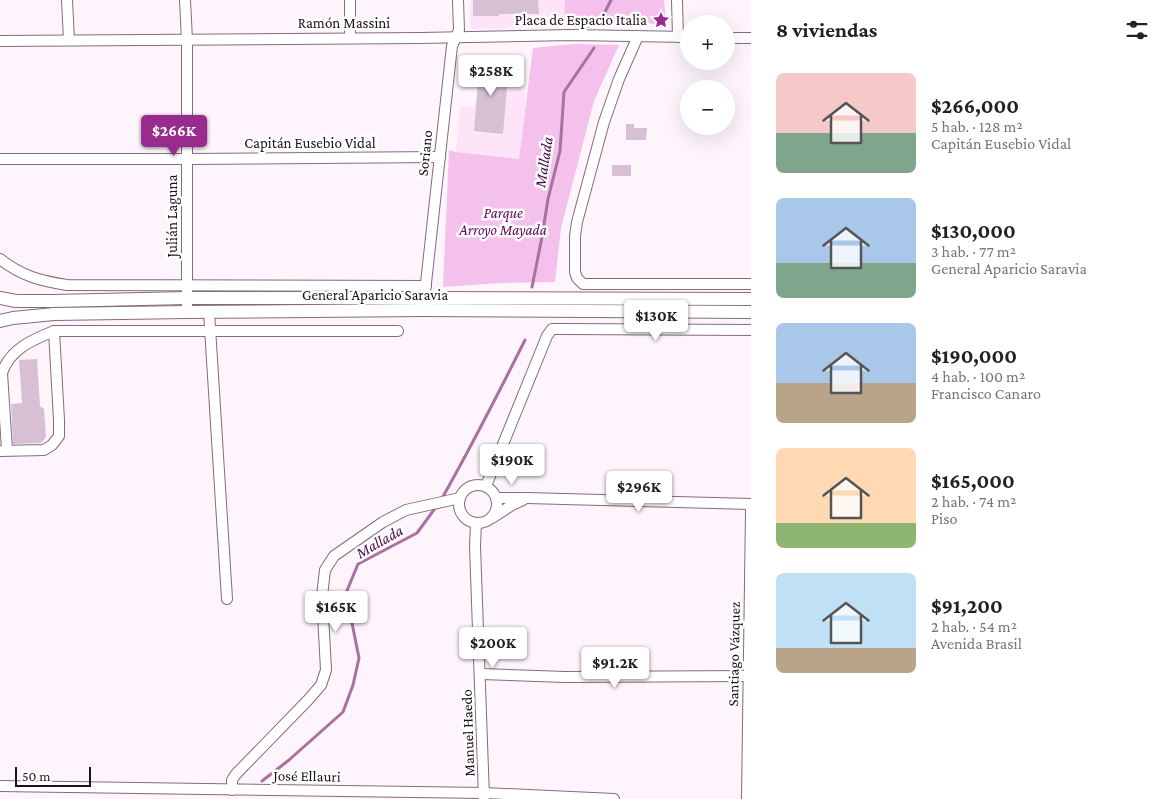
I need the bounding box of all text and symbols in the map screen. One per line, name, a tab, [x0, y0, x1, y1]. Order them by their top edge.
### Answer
place icon: Placa de Espacio Italia	[651, 10, 671, 30]
place label: Placa de Espacio Italia	[515, 12, 647, 29]
street label: Ramón Massini	[298, 15, 390, 31]
map controls	[680, 15, 735, 135]
button: +	[680, 15, 735, 70]
icon: filters	[1123, 16, 1151, 44]
text: 8 viviendas	[776, 18, 877, 42]
pin: $258K	[456, 54, 526, 97]
text: $258K	[469, 62, 513, 79]
button: −	[680, 80, 735, 135]
icon: home	[816, 93, 876, 153]
text: $266,000	[931, 94, 1019, 118]
pin: $266K	[139, 114, 209, 157]
text: 5 hab. · 128 m²	[931, 118, 1023, 135]
text: $266K	[152, 122, 196, 139]
street label: Soriano	[415, 129, 435, 177]
street label: Capitán Eusebio Vidal	[244, 135, 376, 152]
water label: Mallada	[531, 135, 556, 190]
text: Capitán Eusebio Vidal	[931, 135, 1071, 152]
street label: Julián Laguna	[164, 175, 181, 259]
park label: Parque Arroyo Mayada	[458, 205, 547, 239]
icon: home	[816, 218, 876, 278]
text: $130,000	[931, 219, 1016, 243]
text: 3 hab. · 77 m²	[931, 243, 1016, 260]
text: General Aparicio Saravia	[931, 260, 1087, 277]
street label: General Aparicio Saravia	[302, 287, 448, 304]
pin: $130K	[621, 300, 691, 342]
text: $130K	[635, 307, 677, 324]
icon: home	[816, 343, 876, 403]
text: $190,000	[931, 344, 1017, 368]
text: 4 hab. · 100 m²	[931, 368, 1025, 385]
text: Francisco Canaro	[931, 385, 1041, 402]
pin: $190K	[477, 444, 547, 486]
text: $190K	[491, 451, 533, 468]
icon: home	[816, 468, 876, 528]
text: $165,000	[931, 469, 1015, 493]
pin: $296K	[604, 470, 674, 513]
text: $296K	[617, 478, 661, 495]
text: 2 hab. · 74 m²	[931, 493, 1016, 510]
text: Piso	[931, 510, 957, 527]
water label: Mallada	[352, 521, 406, 562]
pin: $165K	[301, 590, 371, 633]
icon: home	[816, 593, 876, 653]
text: $91,200	[931, 594, 1003, 618]
text: $165K	[316, 598, 356, 615]
street label: Santiago Vázquez	[725, 601, 744, 707]
text: 2 hab. · 54 m²	[931, 618, 1017, 635]
pin: $200K	[458, 626, 528, 669]
text: $200K	[470, 634, 516, 651]
text: Avenida Brasil	[931, 635, 1022, 652]
pin: $91.2K	[574, 646, 656, 689]
text: $91.2K	[592, 654, 638, 671]
street label: Manuel Haedo	[458, 689, 478, 777]
scale bar	[15, 764, 91, 787]
street label: José Ellauri	[271, 767, 341, 786]
text: 50 m	[22, 768, 50, 784]

